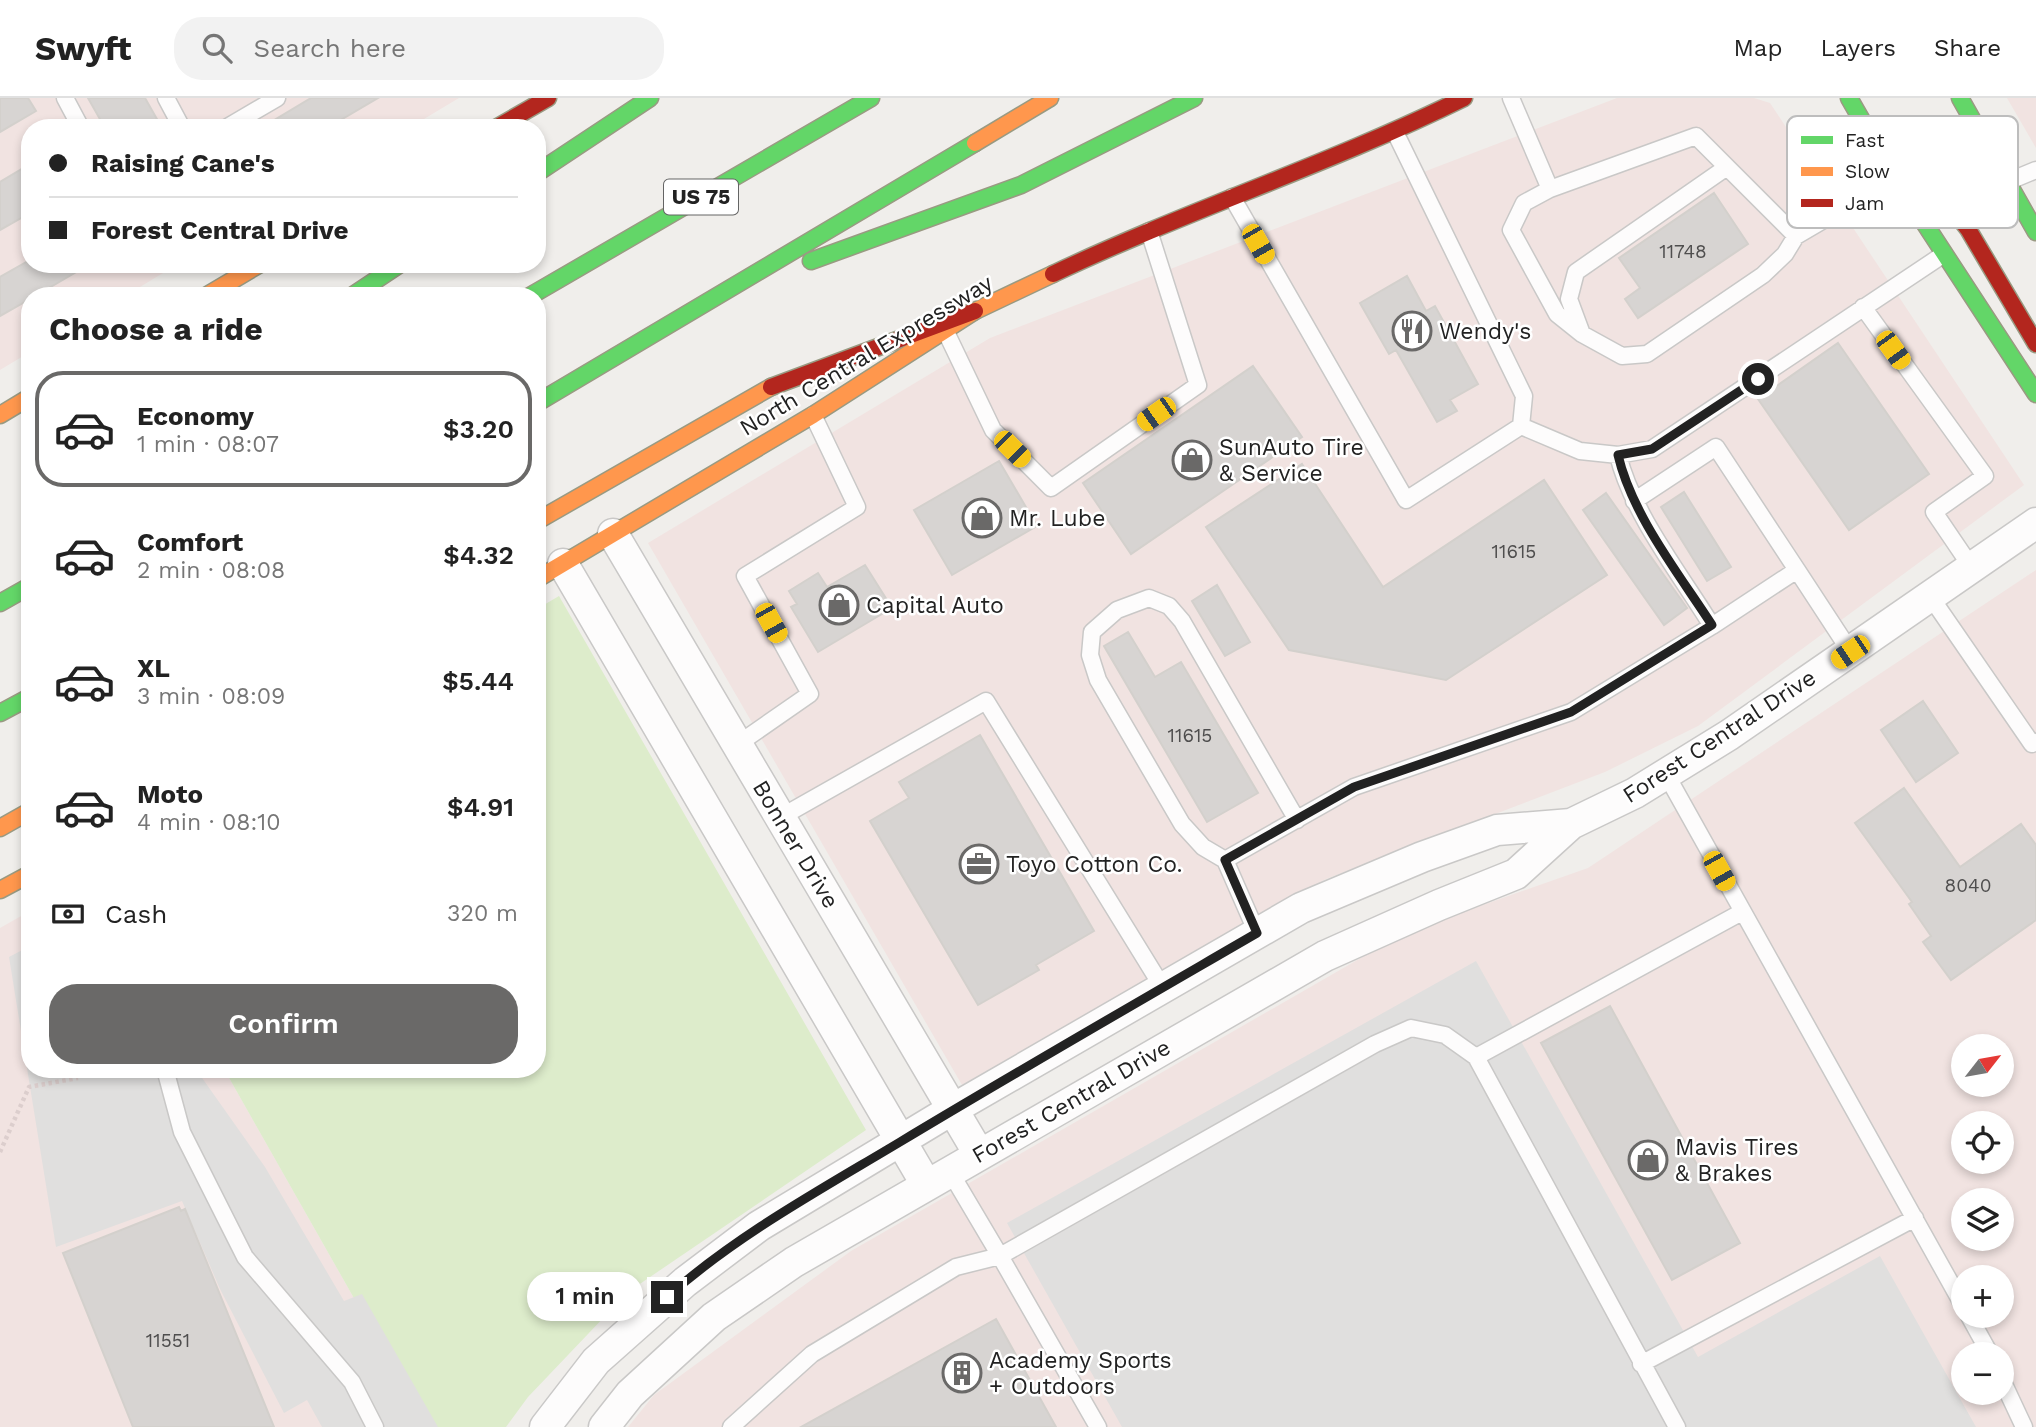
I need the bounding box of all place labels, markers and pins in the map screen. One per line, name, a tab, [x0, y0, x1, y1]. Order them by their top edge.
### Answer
restaurant icon: Wendy's	[1391, 310, 1433, 352]
place label: Wendy's	[1439, 318, 1531, 345]
place label: SunAuto Tire & Service	[1219, 434, 1364, 487]
shop icon: SunAuto Tire & Service	[1171, 439, 1213, 481]
shop icon: Mr. Lube	[961, 497, 1003, 539]
place label: Mr. Lube	[1009, 505, 1105, 532]
shop icon: Capital Auto	[818, 584, 860, 626]
place label: Capital Auto	[866, 592, 1004, 619]
office icon: Toyo Cotton Co.	[958, 843, 1000, 885]
place label: Toyo Cotton Co.	[1006, 851, 1183, 878]
place label: Mavis Tires & Brakes	[1675, 1134, 1799, 1187]
shop icon: Mavis Tires & Brakes	[1627, 1139, 1669, 1181]
place label: Academy Sports + Outdoors	[989, 1347, 1172, 1400]
building icon: Academy Sports + Outdoors	[941, 1352, 983, 1394]

